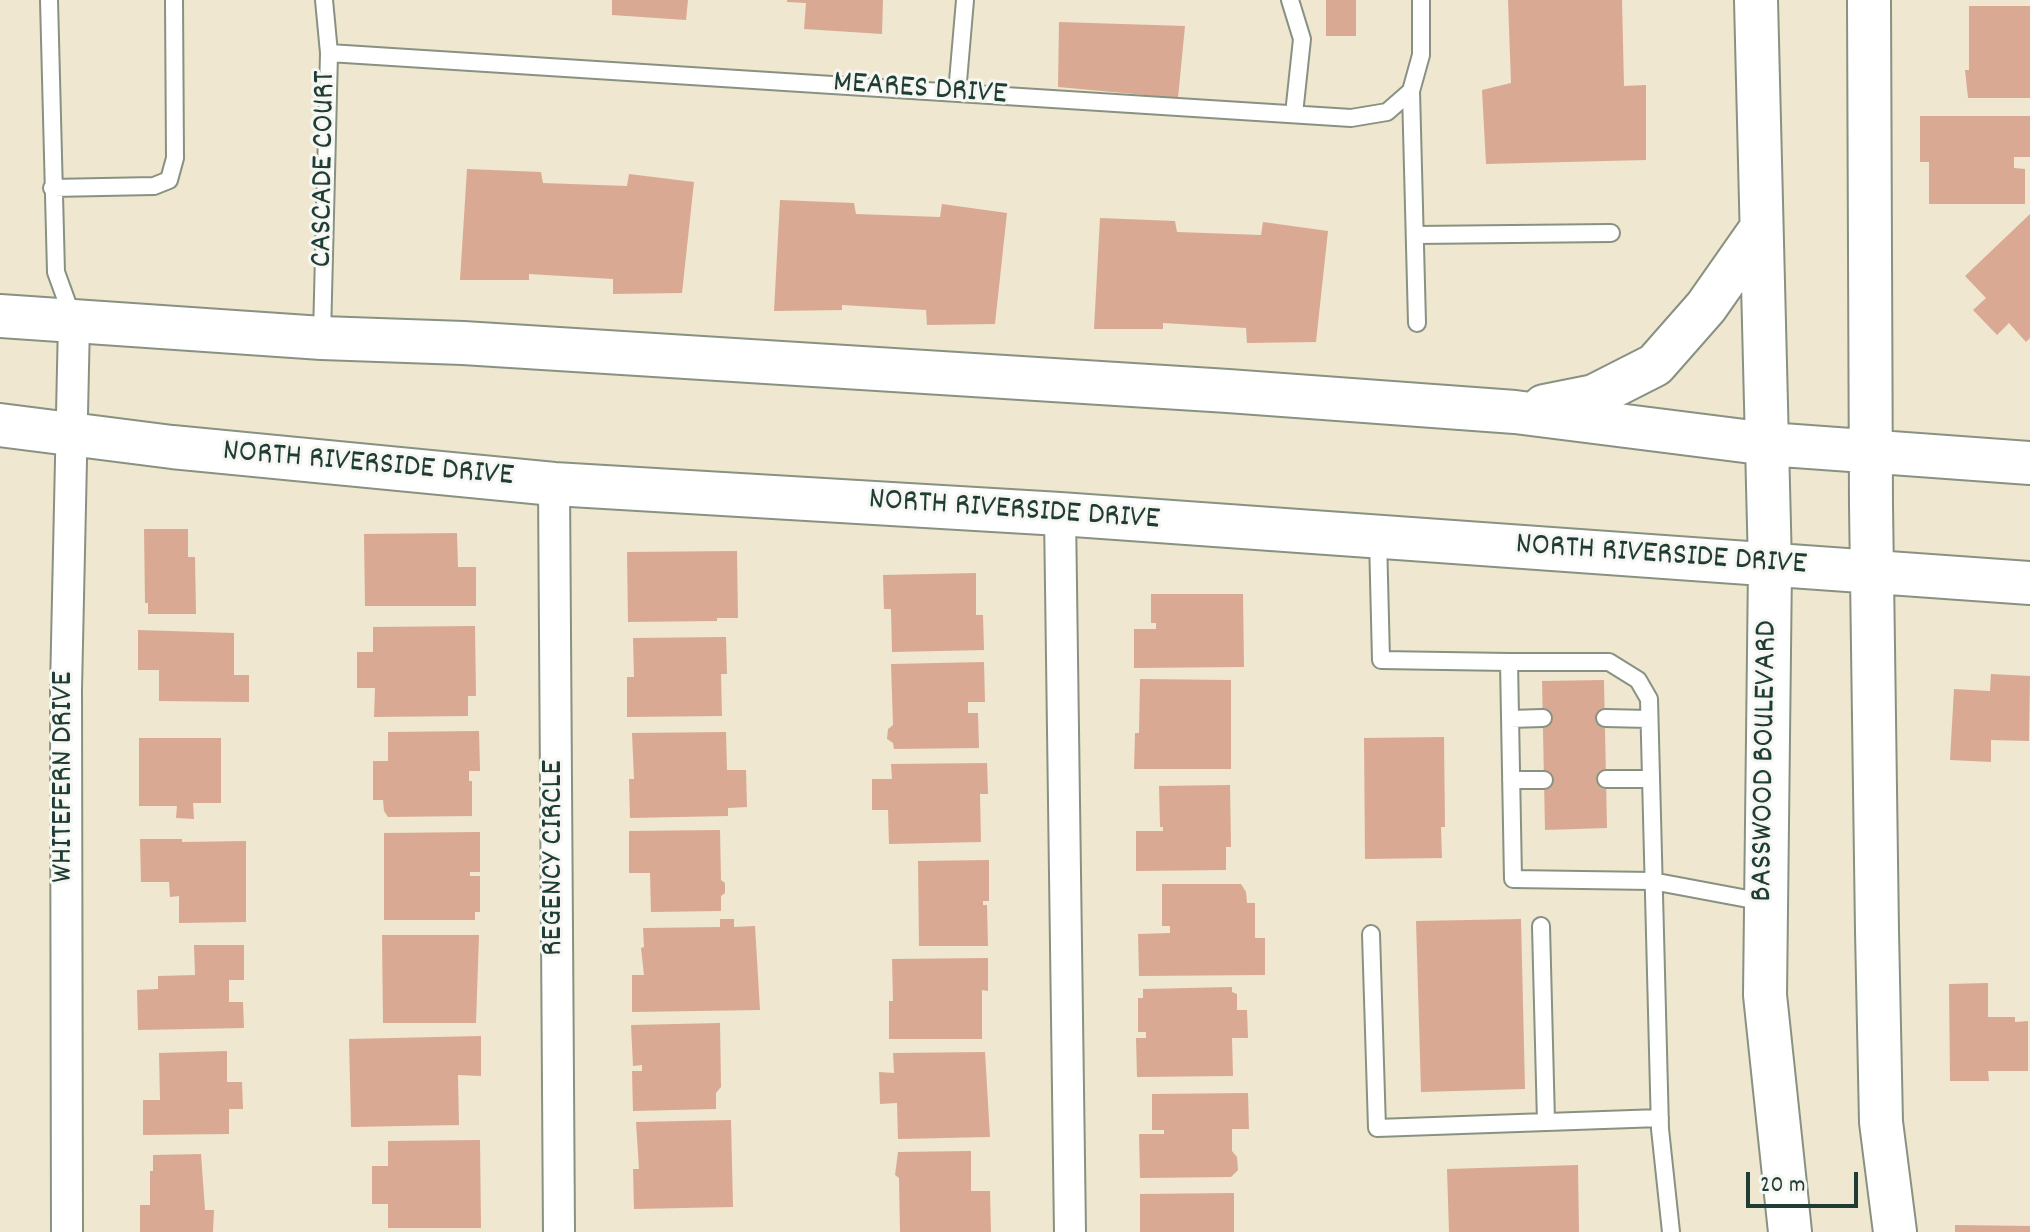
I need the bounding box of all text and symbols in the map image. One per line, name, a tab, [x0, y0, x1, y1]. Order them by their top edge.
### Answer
street label: MEARES DRIVE	[832, 66, 1008, 116]
street label: CASCADE COURT	[305, 70, 347, 268]
street label: NORTH RIVERSIDE DRIVE	[221, 434, 515, 498]
street label: NORTH RIVERSIDE DRIVE	[867, 483, 1161, 541]
street label: NORTH RIVERSIDE DRIVE	[1514, 528, 1808, 586]
street label: BASSWOOD BOULEVARD	[1745, 620, 1789, 902]
street label: WHITEFERN DRIVE	[47, 671, 85, 883]
street label: REGENCY CIRCLE	[537, 760, 575, 956]
scale bar	[1750, 1156, 1862, 1206]
text: 20 m	[1760, 1169, 1806, 1203]

